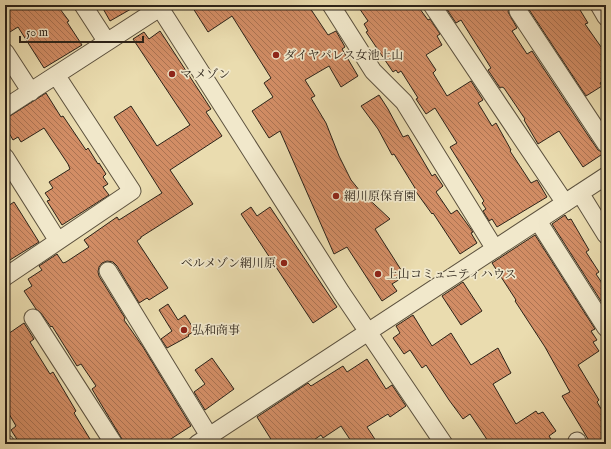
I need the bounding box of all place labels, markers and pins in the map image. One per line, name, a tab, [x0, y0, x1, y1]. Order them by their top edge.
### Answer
place label: ダイヤパレス女池上山	[284, 48, 403, 63]
marker: ダイヤパレス女池上山	[271, 50, 281, 60]
place label: マ メゾン	[180, 67, 230, 82]
marker: マ メゾン	[167, 69, 177, 79]
place label: 網川原保育園	[344, 189, 416, 204]
marker: 網川原保育園	[331, 191, 341, 201]
place label: ベルメゾン網川原	[181, 256, 276, 271]
marker: ベルメゾン網川原	[279, 258, 289, 268]
place label: 上山コミュニティハウス	[386, 267, 516, 282]
marker: 上山コミュニティハウス	[373, 269, 383, 279]
place label: 弘和商事	[192, 323, 240, 338]
marker: 弘和商事	[179, 325, 189, 335]

